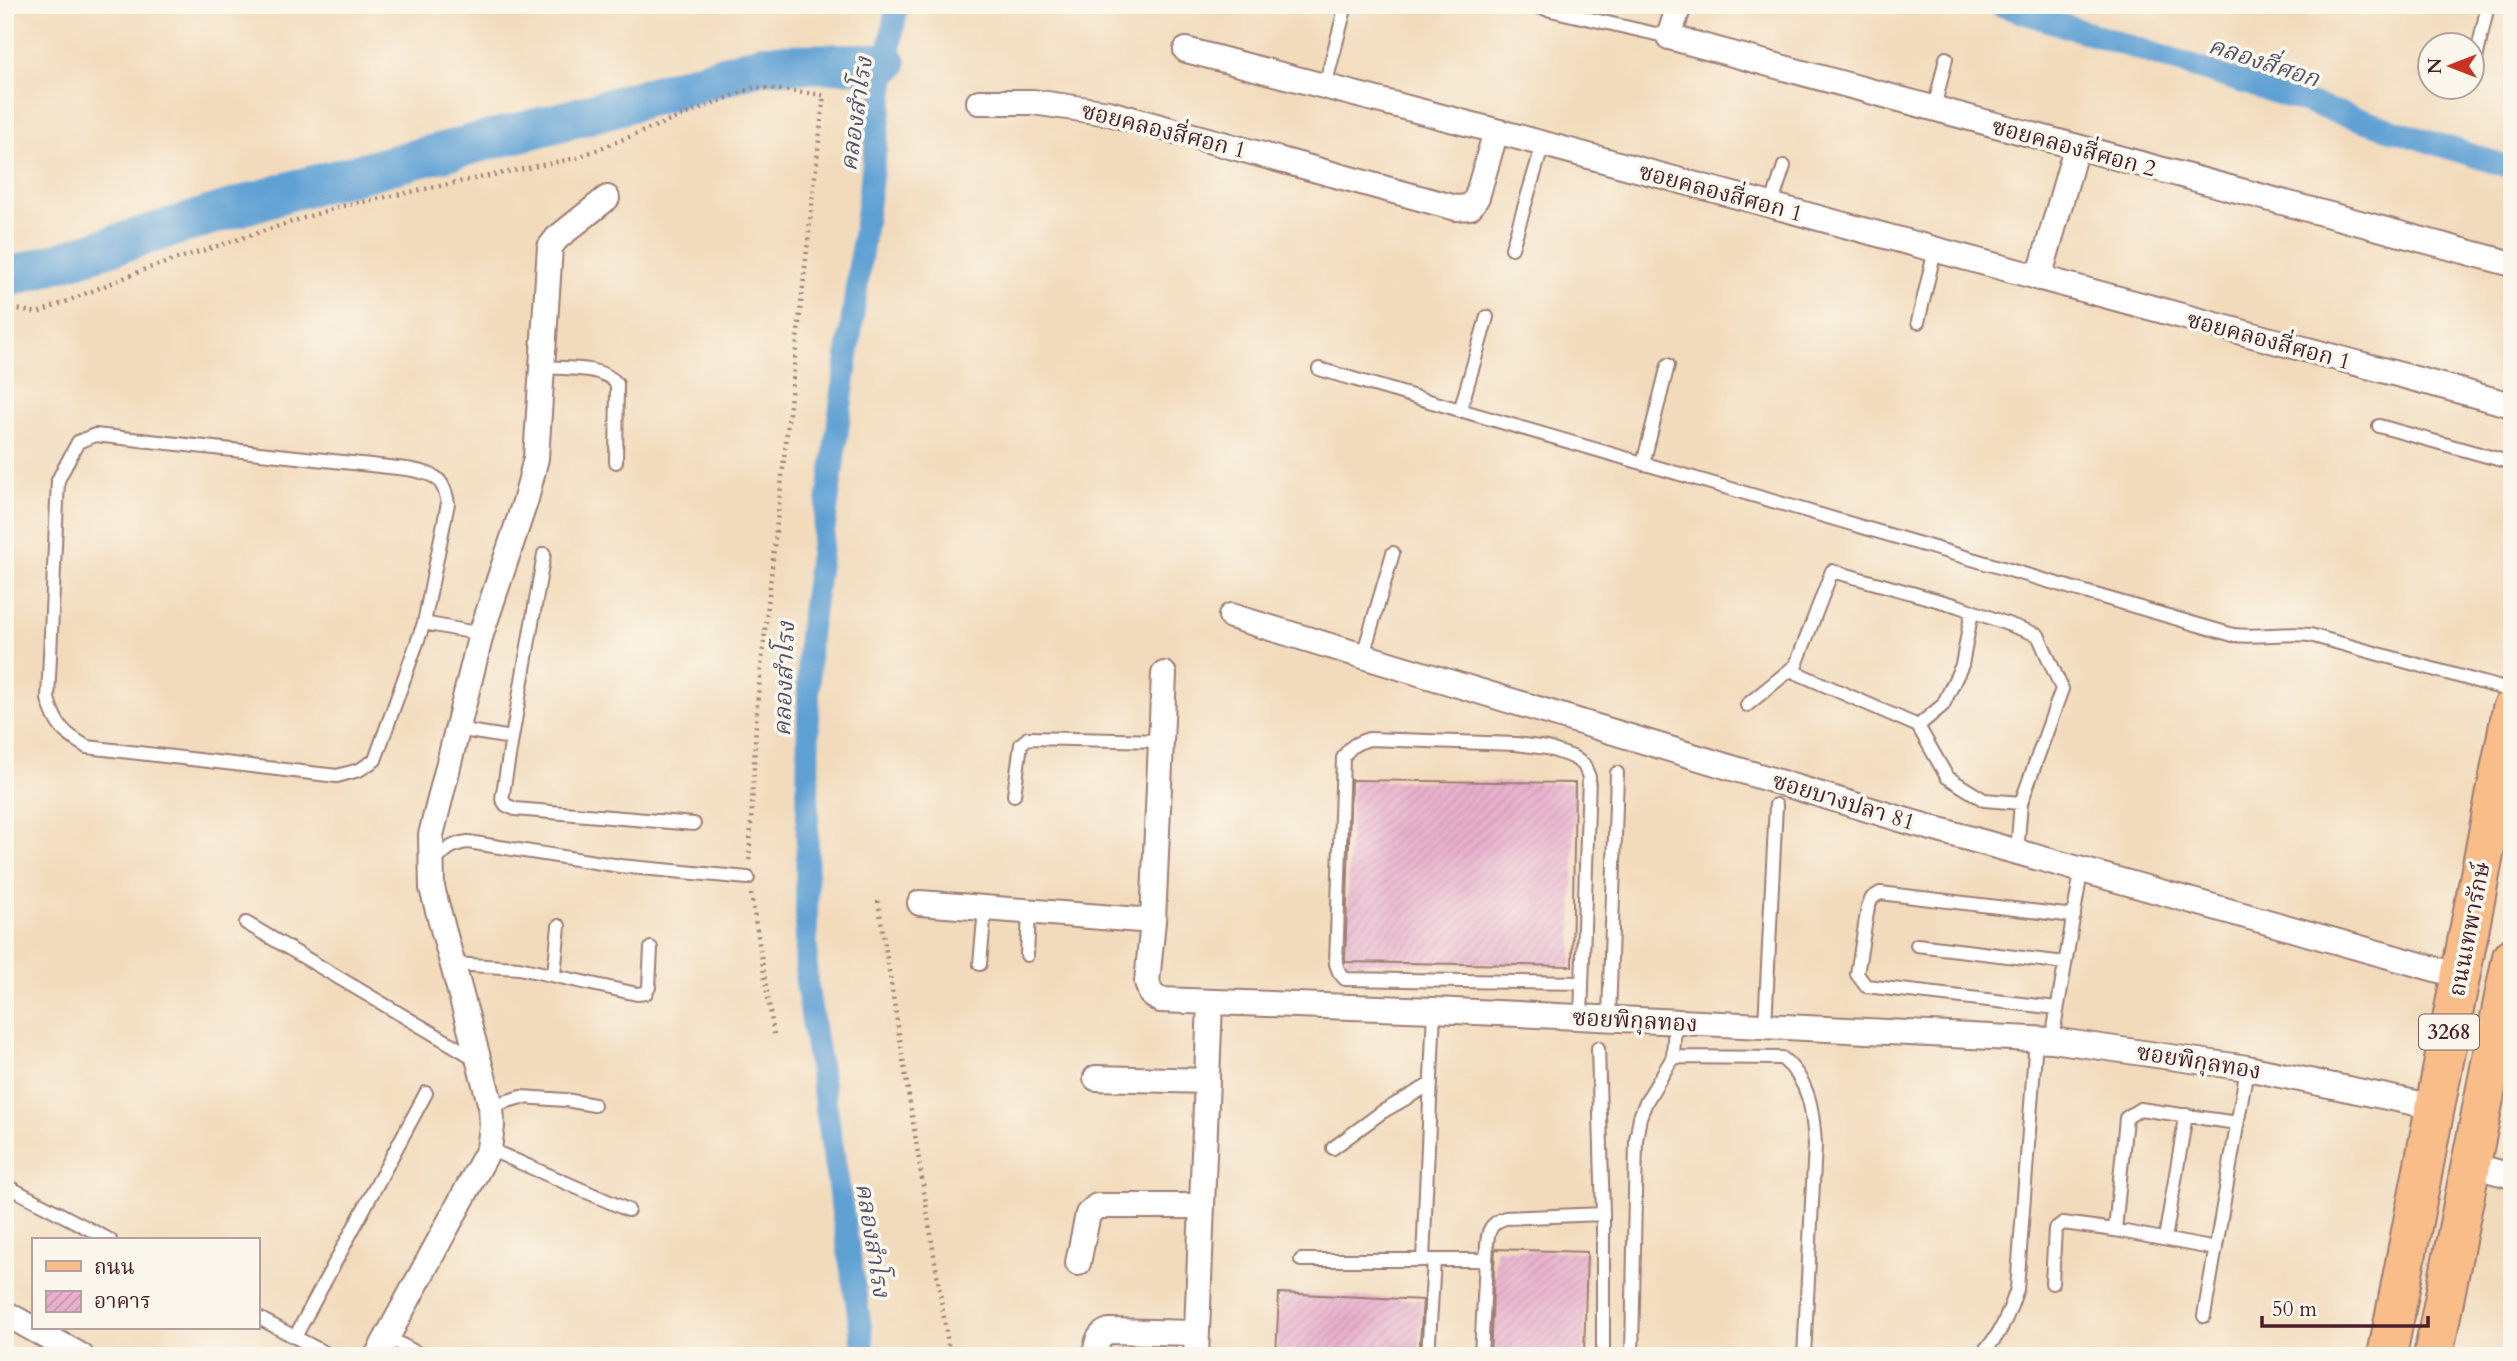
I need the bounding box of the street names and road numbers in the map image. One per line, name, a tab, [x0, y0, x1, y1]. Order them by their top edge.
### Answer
street label: ซอยคลองสี่ศอก 1	[1078, 93, 1250, 166]
street label: ซอยคลองสี่ศอก 2	[1988, 109, 2160, 184]
street label: ซอยคลองสี่ศอก 1	[1635, 154, 1807, 229]
street label: ซอยคลองสี่ศอก 1	[2183, 302, 2355, 377]
street label: ซอยบางปลา 81	[1769, 765, 1919, 838]
street label: ถนนเทพารักษ์	[2441, 859, 2498, 999]
street label: ซอยพิกุลทอง	[1572, 1002, 1698, 1039]
road number: 3268	[2419, 1014, 2479, 1050]
street label: ซอยพิกุลทอง	[2135, 1036, 2263, 1087]

